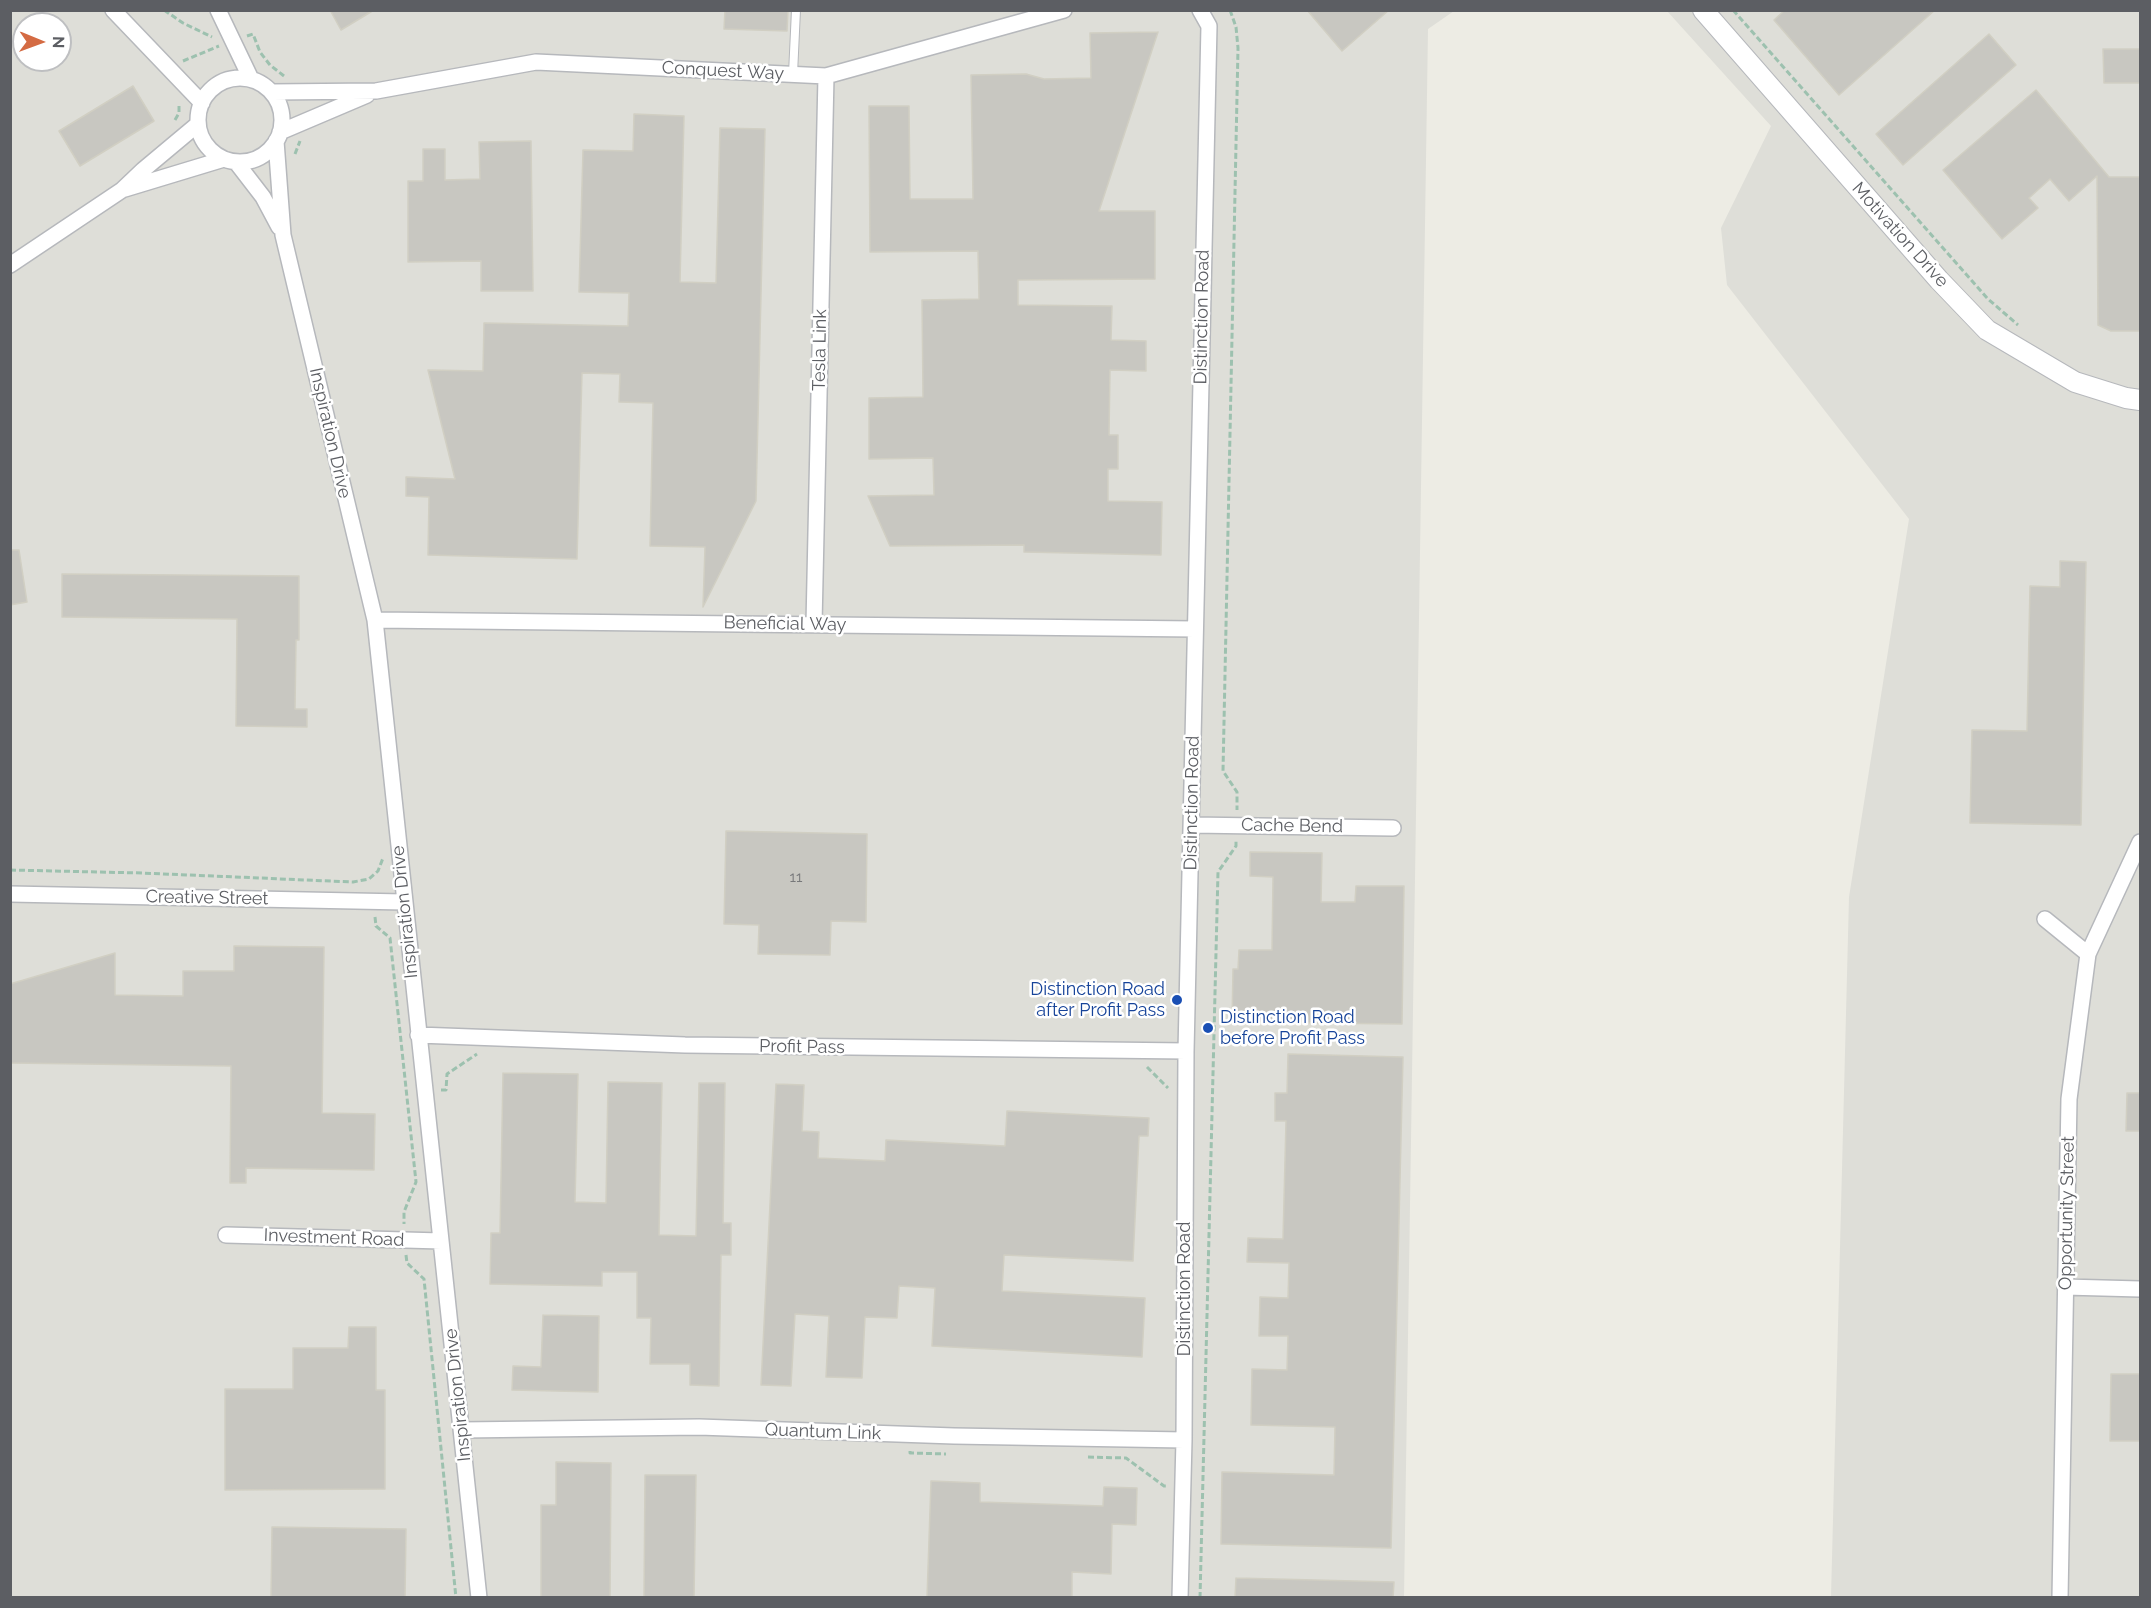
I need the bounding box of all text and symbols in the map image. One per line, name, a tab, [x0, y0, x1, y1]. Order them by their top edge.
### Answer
north arrow	[12, 12, 72, 72]
text: N	[49, 36, 68, 49]
street label: Conquest Way	[661, 57, 785, 85]
street label: Motivation Drive	[1847, 178, 1953, 292]
street label: Distinction Road	[1190, 249, 1214, 385]
street label: Tesla Link	[808, 309, 832, 391]
street label: Inspiration Drive	[304, 366, 356, 500]
street label: Beneficial Way	[723, 612, 847, 636]
street label: Distinction Road	[1180, 735, 1204, 871]
street label: Cache Bend	[1241, 814, 1343, 838]
street label: Inspiration Drive	[387, 845, 423, 979]
house number: 11	[790, 868, 802, 886]
street label: Creative Street	[145, 886, 269, 910]
place label: Distinction Road after Profit Pass	[1030, 979, 1165, 1022]
marker: Distinction Road after Profit Pass	[1170, 993, 1184, 1007]
place label: Distinction Road before Profit Pass	[1220, 1007, 1365, 1050]
marker: Distinction Road before Profit Pass	[1201, 1021, 1215, 1035]
street label: Profit Pass	[759, 1035, 845, 1059]
street label: Opportunity Street	[2055, 1136, 2079, 1290]
street label: Distinction Road	[1174, 1222, 1196, 1356]
street label: Investment Road	[263, 1225, 405, 1251]
street label: Inspiration Drive	[440, 1328, 476, 1462]
street label: Quantum Link	[764, 1419, 882, 1445]

